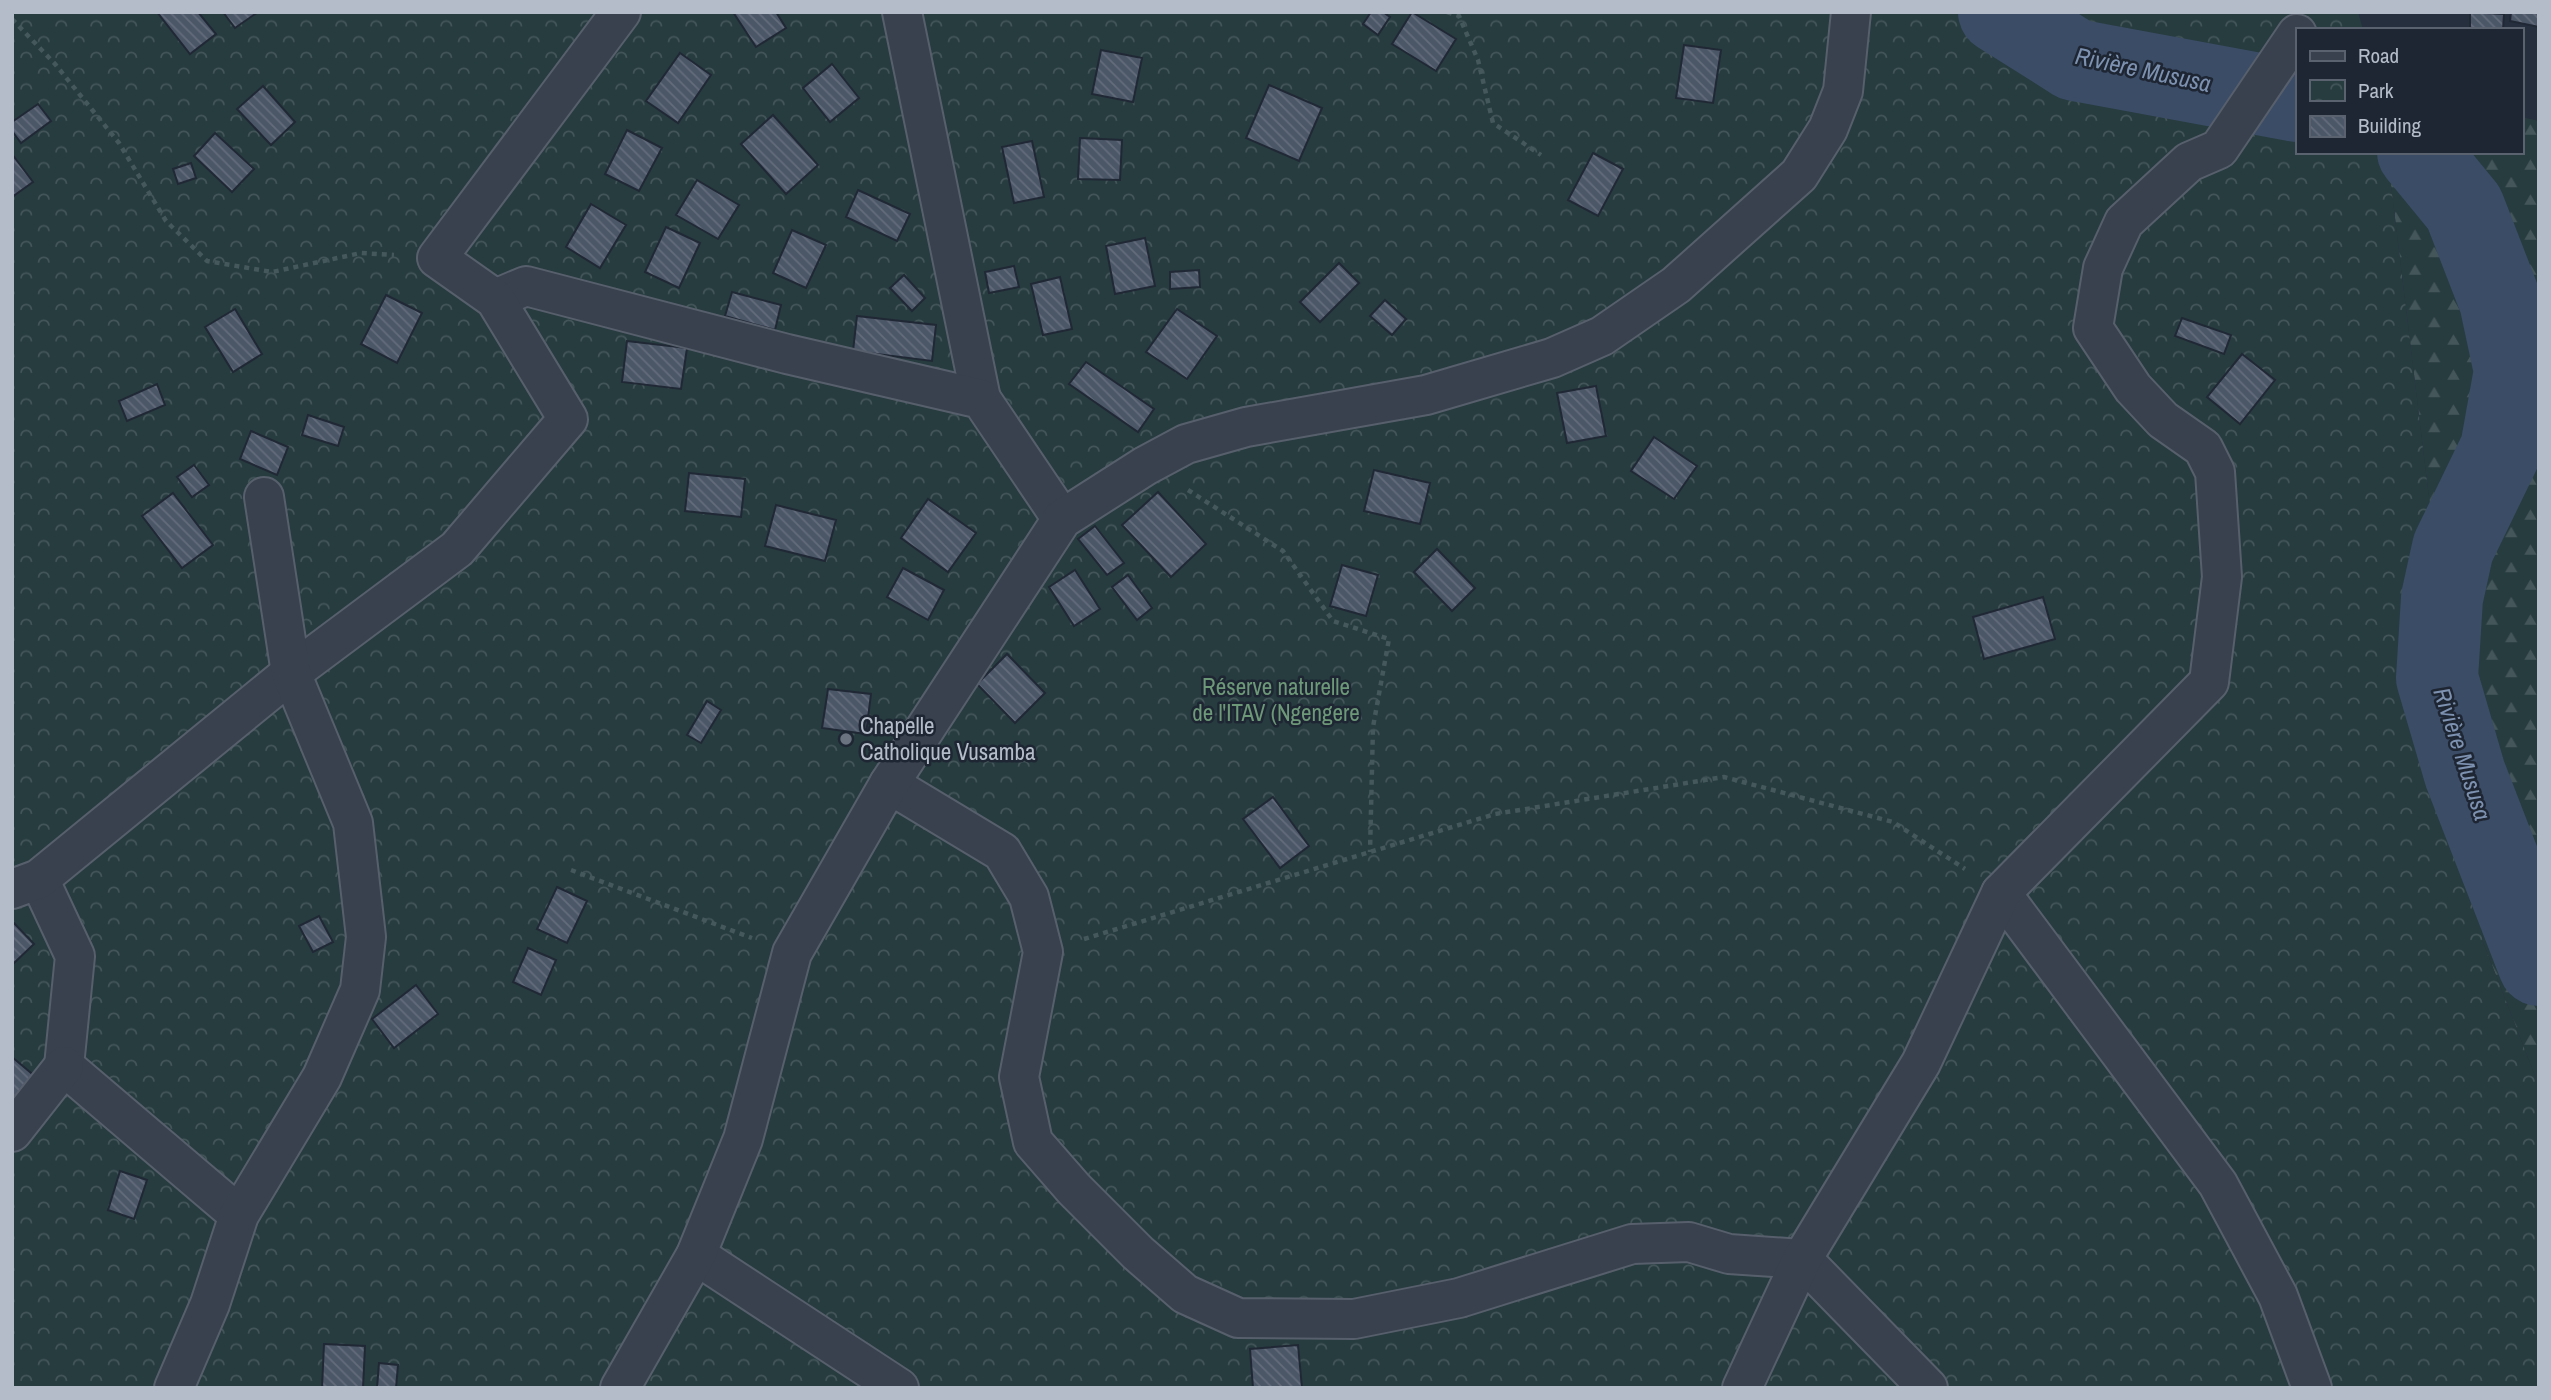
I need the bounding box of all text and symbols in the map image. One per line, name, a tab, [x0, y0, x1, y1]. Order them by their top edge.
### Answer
legend	[2296, 28, 2523, 154]
water label: Rivière Mususa	[2072, 39, 2214, 99]
text: Road	[2358, 41, 2399, 70]
text: Park	[2358, 76, 2394, 105]
text: Building	[2358, 111, 2422, 140]
park label: Réserve naturelle de l'ITAV (Ngengere	[1192, 671, 1360, 728]
water label: Rivière Mususa	[2426, 683, 2499, 824]
place label: Chapelle Catholique Vusamba	[860, 710, 1036, 767]
marker: Chapelle Catholique Vusamba	[838, 731, 854, 747]

